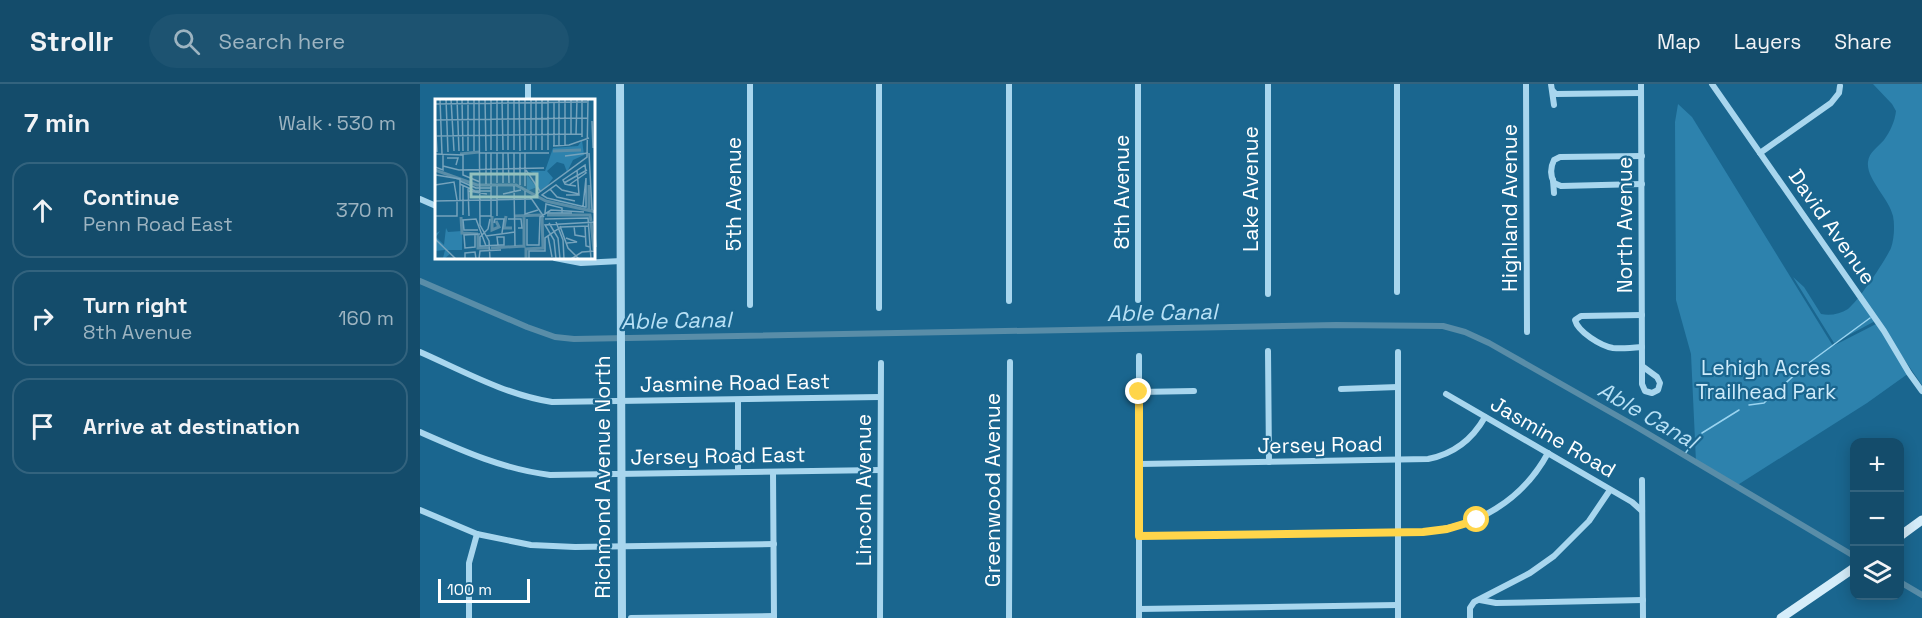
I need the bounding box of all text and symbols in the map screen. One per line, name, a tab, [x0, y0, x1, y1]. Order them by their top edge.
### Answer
search box	[149, 14, 569, 68]
text: Strollr	[30, 23, 113, 59]
icon: search	[170, 25, 203, 58]
text: Search here	[218, 27, 345, 55]
text: Map	[1657, 28, 1701, 55]
text: Layers	[1734, 28, 1801, 55]
text: Share	[1834, 28, 1892, 55]
inset map	[435, 99, 596, 260]
text: 7 min	[24, 106, 90, 140]
text: Walk · 530 m	[278, 110, 396, 136]
street label: Highland Avenue	[1496, 124, 1523, 292]
street label: Lake Avenue	[1237, 126, 1264, 252]
street label: 8th Avenue	[1108, 135, 1135, 249]
street label: 5th Avenue	[720, 137, 747, 251]
street label: North Avenue	[1611, 157, 1638, 293]
street label: David Avenue	[1783, 164, 1882, 290]
text: Continue	[83, 183, 179, 211]
icon: ahead	[26, 194, 59, 227]
text: 370 m	[336, 197, 394, 223]
text: Penn Road East	[83, 211, 233, 237]
text: Turn right	[83, 291, 188, 319]
water label: Able Canal	[1107, 297, 1220, 327]
icon: right	[26, 302, 59, 335]
text: 160 m	[338, 305, 394, 331]
water label: Able Canal	[621, 305, 734, 335]
text: 8th Avenue	[83, 319, 192, 345]
park label: Lehigh Acres Trailhead Park	[1696, 354, 1836, 405]
street label: Richmond Avenue North	[589, 355, 616, 599]
street label: Jasmine Road East	[640, 367, 830, 398]
water label: Able Canal	[1593, 375, 1705, 456]
route end	[1125, 378, 1151, 404]
street label: Jasmine Road	[1486, 390, 1621, 483]
street label: Greenwood Avenue	[979, 393, 1006, 587]
icon: arrive	[26, 410, 59, 443]
text: Arrive at destination	[83, 412, 300, 440]
street label: Lincoln Avenue	[850, 414, 877, 566]
street label: Jersey Road	[1257, 430, 1383, 459]
map controls	[1850, 438, 1904, 600]
button: +	[1850, 438, 1904, 492]
street label: Jersey Road East	[630, 440, 806, 471]
button: −	[1850, 492, 1904, 546]
route start	[1463, 506, 1489, 532]
button: layers	[1850, 546, 1904, 600]
scale bar	[438, 576, 530, 604]
text: 100 m	[447, 579, 492, 600]

